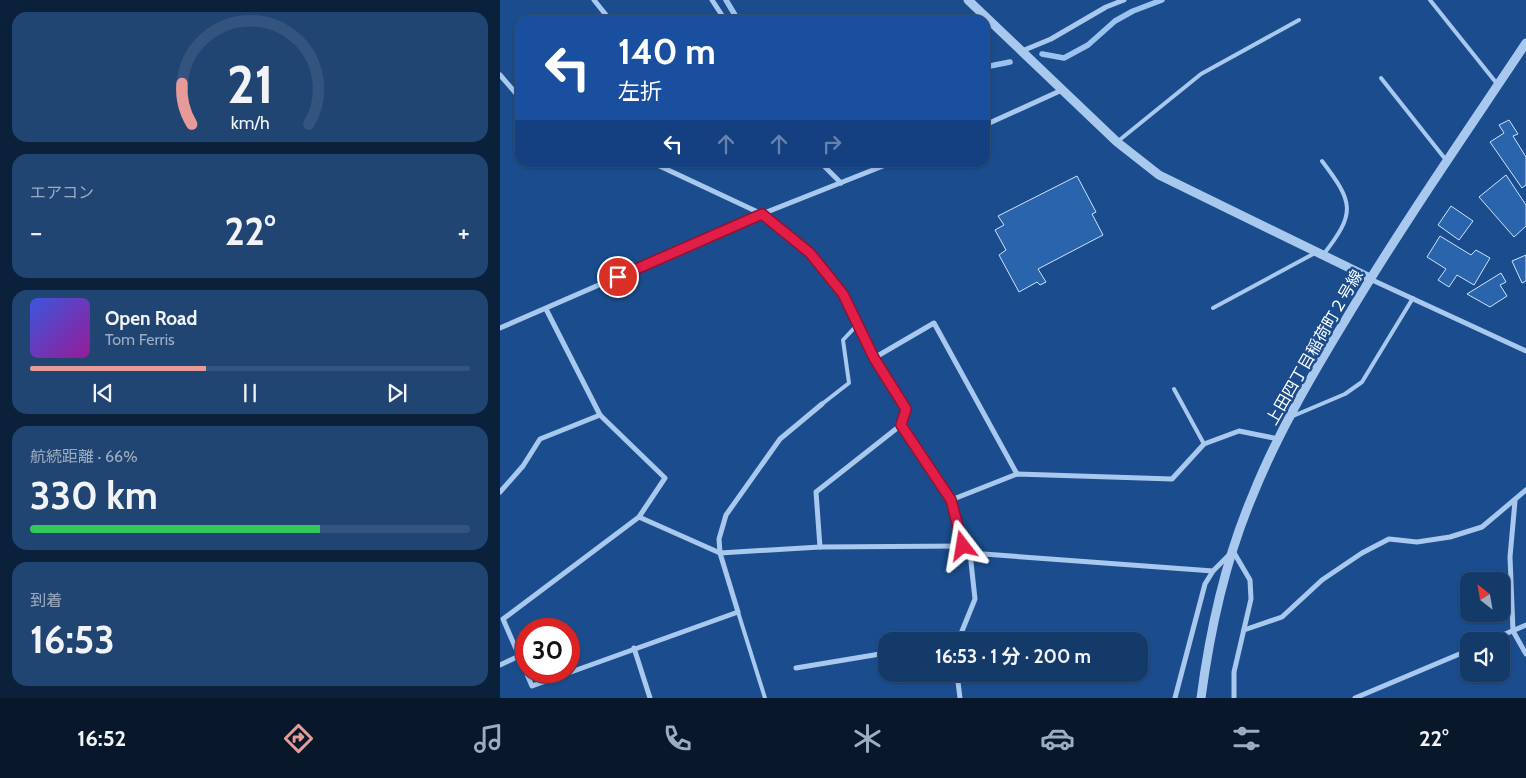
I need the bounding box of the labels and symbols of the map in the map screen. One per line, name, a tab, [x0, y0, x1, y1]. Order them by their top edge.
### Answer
pin	[597, 256, 639, 298]
street label: 上田四丁目稲荷町２号線	[1262, 266, 1367, 428]
position arrow	[936, 519, 988, 571]
north arrow	[1460, 572, 1510, 622]
speed limit sign: 30	[515, 618, 580, 683]

